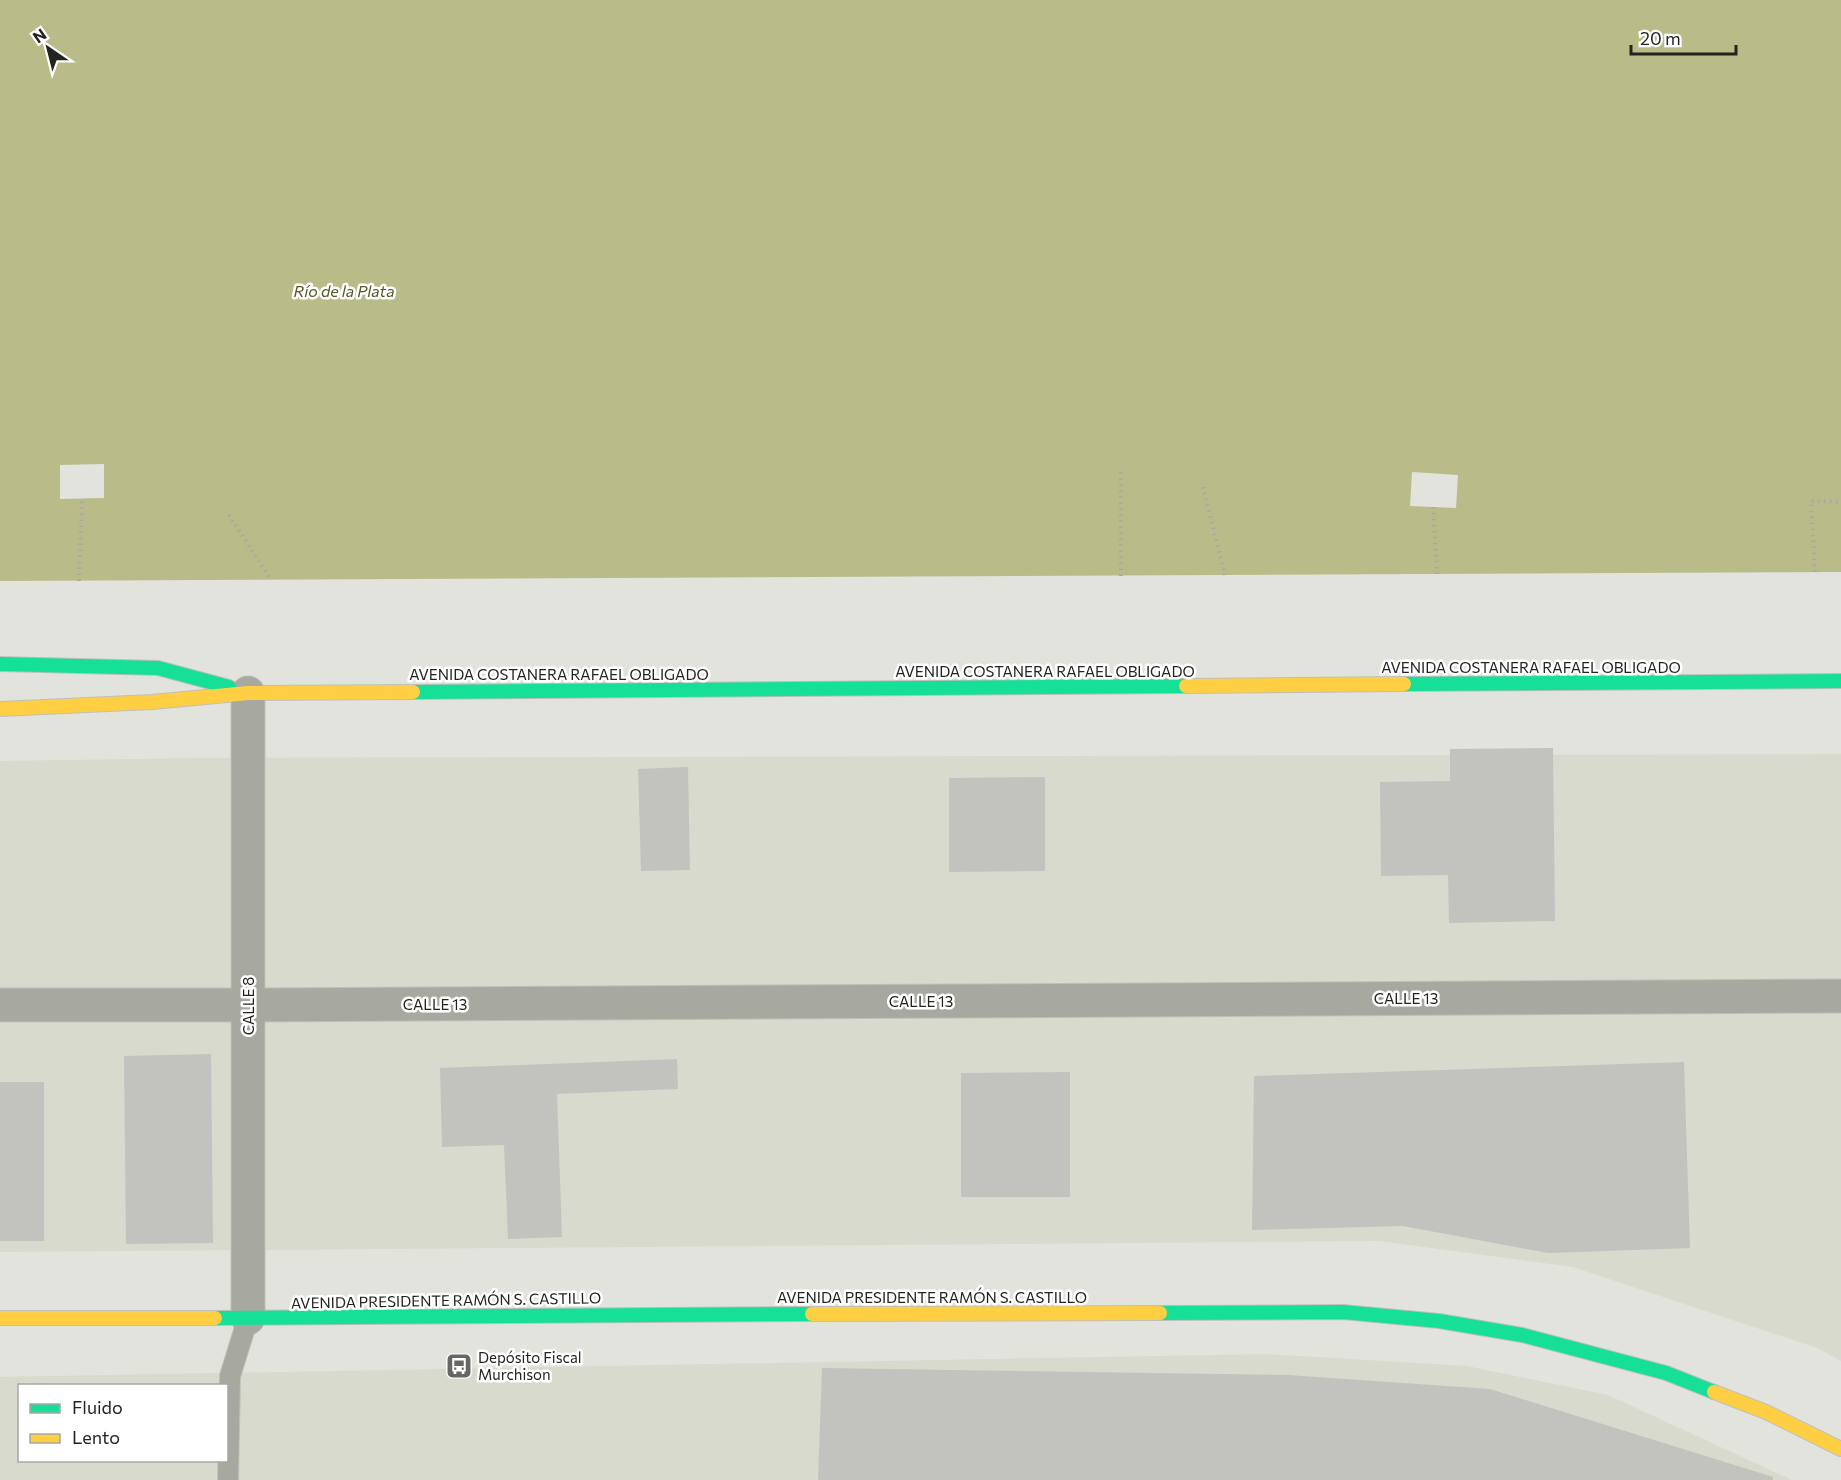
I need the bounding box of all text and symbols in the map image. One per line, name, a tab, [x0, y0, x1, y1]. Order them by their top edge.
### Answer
north arrow	[18, 18, 78, 78]
scale bar	[1631, 18, 1736, 56]
text: N	[29, 24, 49, 47]
text: 20 m	[1640, 27, 1681, 49]
water label: Río de la Plata	[293, 281, 395, 300]
street label: AVENIDA COSTANERA RAFAEL OBLIGADO	[1381, 658, 1681, 676]
street label: AVENIDA COSTANERA RAFAEL OBLIGADO	[895, 662, 1195, 680]
street label: AVENIDA COSTANERA RAFAEL OBLIGADO	[409, 665, 709, 683]
street label: CALLE 8	[239, 977, 257, 1035]
street label: CALLE 13	[1374, 989, 1438, 1007]
street label: CALLE 13	[889, 992, 953, 1010]
street label: CALLE 13	[403, 995, 467, 1013]
street label: AVENIDA PRESIDENTE RAMÓN S. CASTILLO	[291, 1287, 601, 1312]
street label: AVENIDA PRESIDENTE RAMÓN S. CASTILLO	[777, 1287, 1087, 1306]
place label: Depósito Fiscal Murchison	[478, 1348, 582, 1383]
bus stop icon: Depósito Fiscal Murchison	[444, 1351, 474, 1381]
legend	[18, 1384, 228, 1462]
text: Fluido	[72, 1396, 123, 1418]
text: Lento	[72, 1426, 120, 1448]

